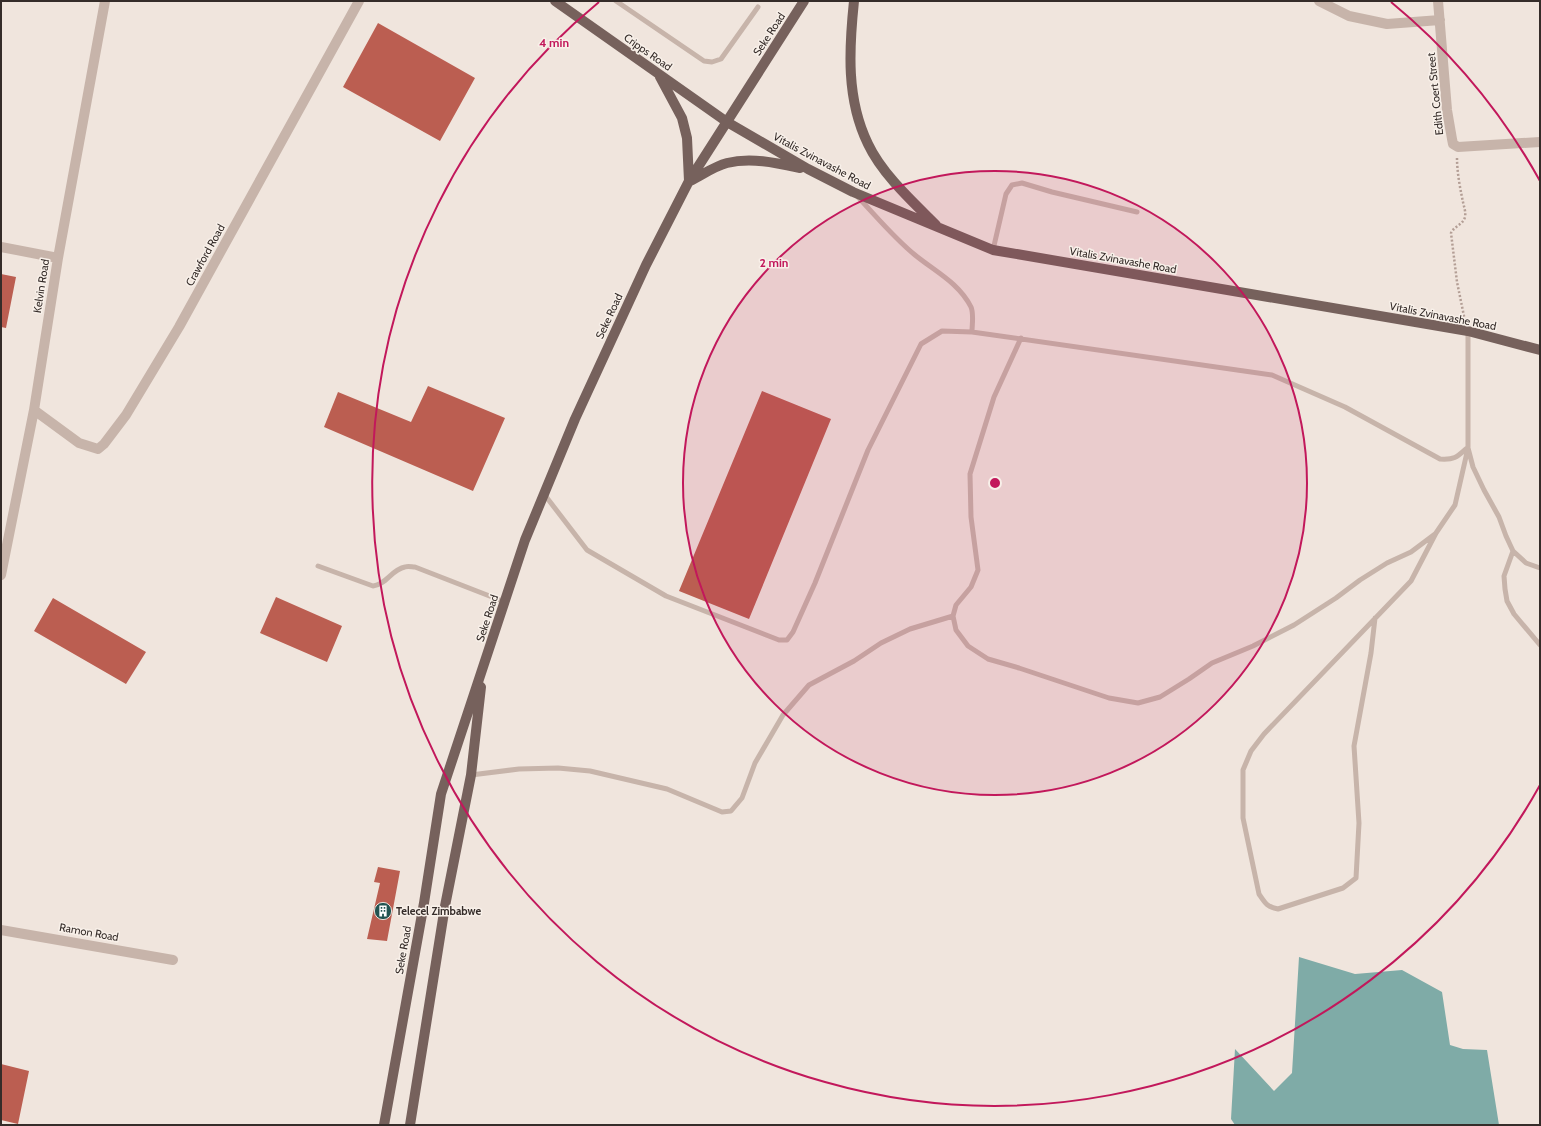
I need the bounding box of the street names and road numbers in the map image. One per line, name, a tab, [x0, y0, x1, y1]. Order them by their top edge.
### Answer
street label: Seke Road	[750, 10, 788, 58]
street label: Cripps Road	[621, 30, 675, 74]
street label: Edith Coert Street	[1424, 52, 1446, 136]
street label: Vitalis Zvinavashe Road	[771, 129, 873, 193]
street label: Crawford Road	[182, 222, 228, 288]
street label: Vitalis Zvinavashe Road	[1068, 244, 1178, 276]
street label: Kelvin Road	[30, 258, 52, 314]
street label: Seke Road	[592, 291, 626, 341]
street label: Vitalis Zvinavashe Road	[1388, 299, 1498, 333]
street label: Seke Road	[473, 593, 501, 643]
street label: Ramon Road	[58, 920, 120, 944]
street label: Seke Road	[392, 925, 414, 975]

